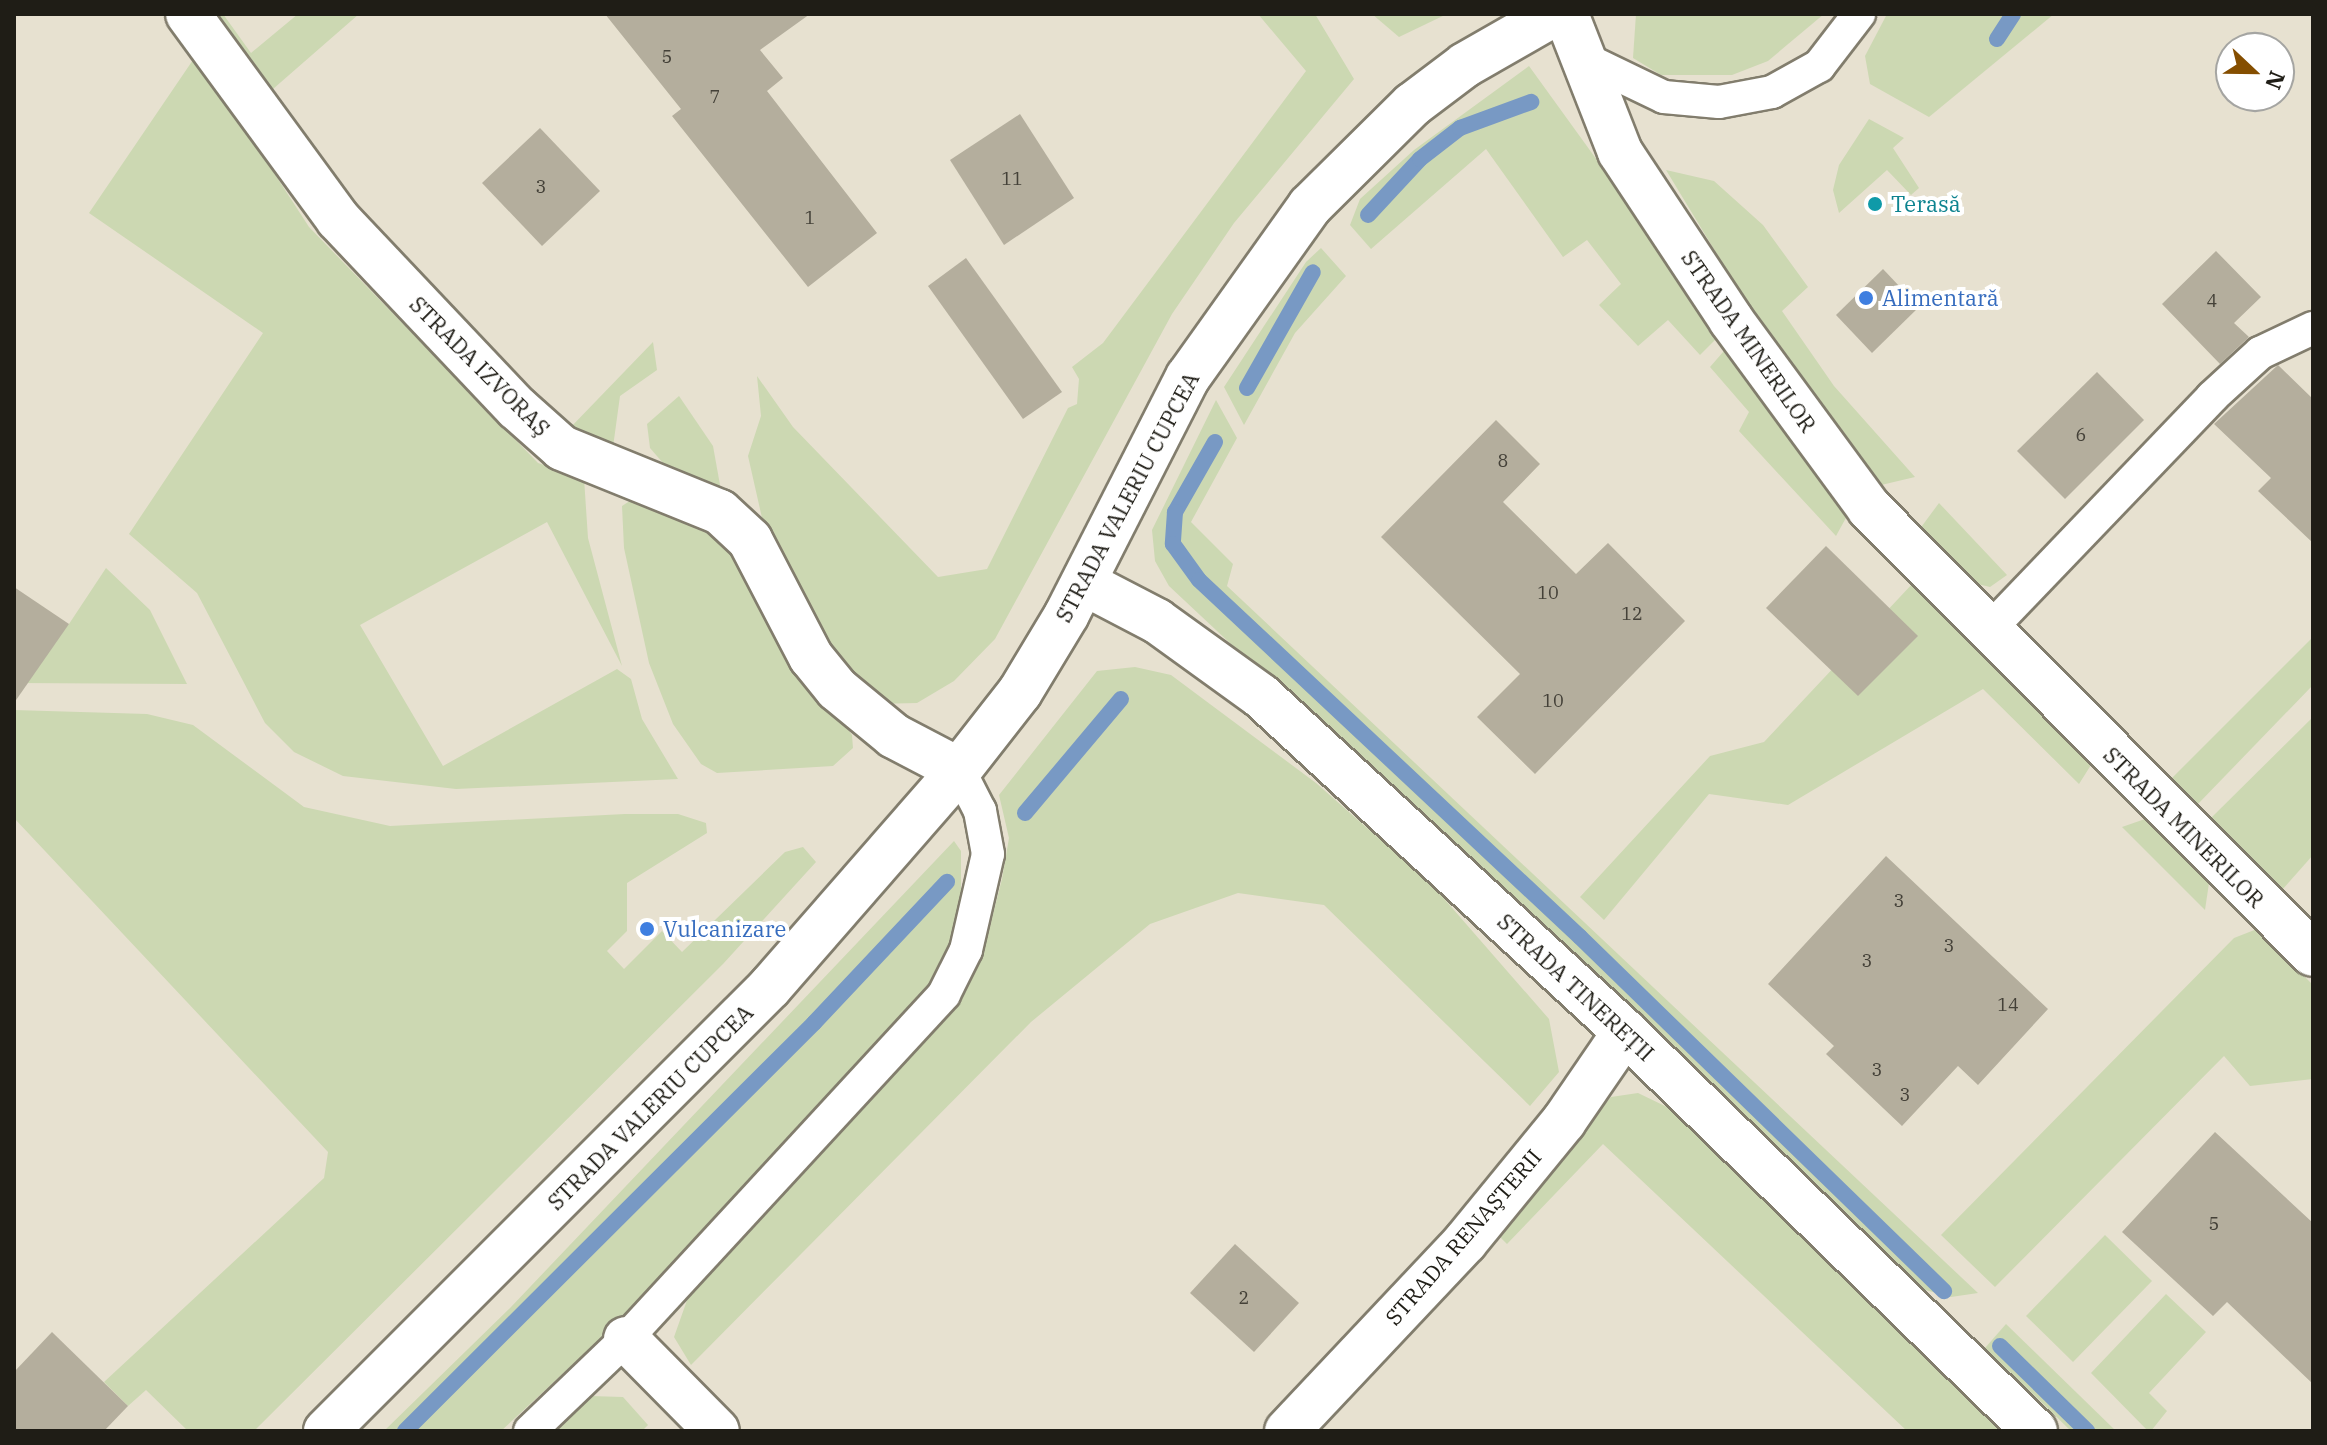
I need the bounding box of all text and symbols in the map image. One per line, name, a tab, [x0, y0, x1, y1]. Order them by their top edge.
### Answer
north arrow	[2215, 32, 2295, 112]
house number: 5	[662, 46, 672, 68]
text: N	[2259, 67, 2293, 94]
house number: 7	[710, 86, 720, 108]
house number: 11	[1001, 168, 1023, 190]
house number: 3	[536, 176, 546, 198]
place label: Terasă	[1891, 191, 1961, 217]
marker: Terasă	[1866, 195, 1884, 213]
house number: 1	[805, 207, 815, 229]
street label: STRADA MINERILOR	[1676, 245, 1822, 437]
place label: Alimentară	[1882, 285, 1999, 311]
marker: Alimentară	[1857, 289, 1875, 307]
house number: 4	[2207, 290, 2217, 312]
street label: STRADA IZVORAŞ	[405, 291, 555, 441]
street label: STRADA VALERIU CUPCEA	[1050, 367, 1204, 627]
house number: 6	[2076, 424, 2086, 446]
house number: 8	[1498, 450, 1508, 472]
house number: 10	[1537, 582, 1559, 604]
house number: 12	[1621, 603, 1643, 625]
house number: 10	[1542, 690, 1564, 712]
street label: STRADA MINERILOR	[2098, 741, 2270, 913]
house number: 3	[1894, 890, 1904, 912]
street label: STRADA TINEREŢII	[1492, 908, 1660, 1066]
place label: Vulcanizare	[663, 916, 786, 942]
marker: Vulcanizare	[638, 920, 656, 938]
house number: 3	[1944, 935, 1954, 957]
house number: 3	[1862, 950, 1872, 972]
house number: 14	[1997, 994, 2019, 1016]
street label: STRADA VALERIU CUPCEA	[542, 999, 758, 1215]
house number: 3	[1872, 1059, 1882, 1081]
house number: 3	[1900, 1084, 1910, 1106]
street label: STRADA RENAŞTERII	[1379, 1144, 1547, 1330]
house number: 5	[2209, 1213, 2219, 1235]
house number: 2	[1239, 1287, 1249, 1309]

